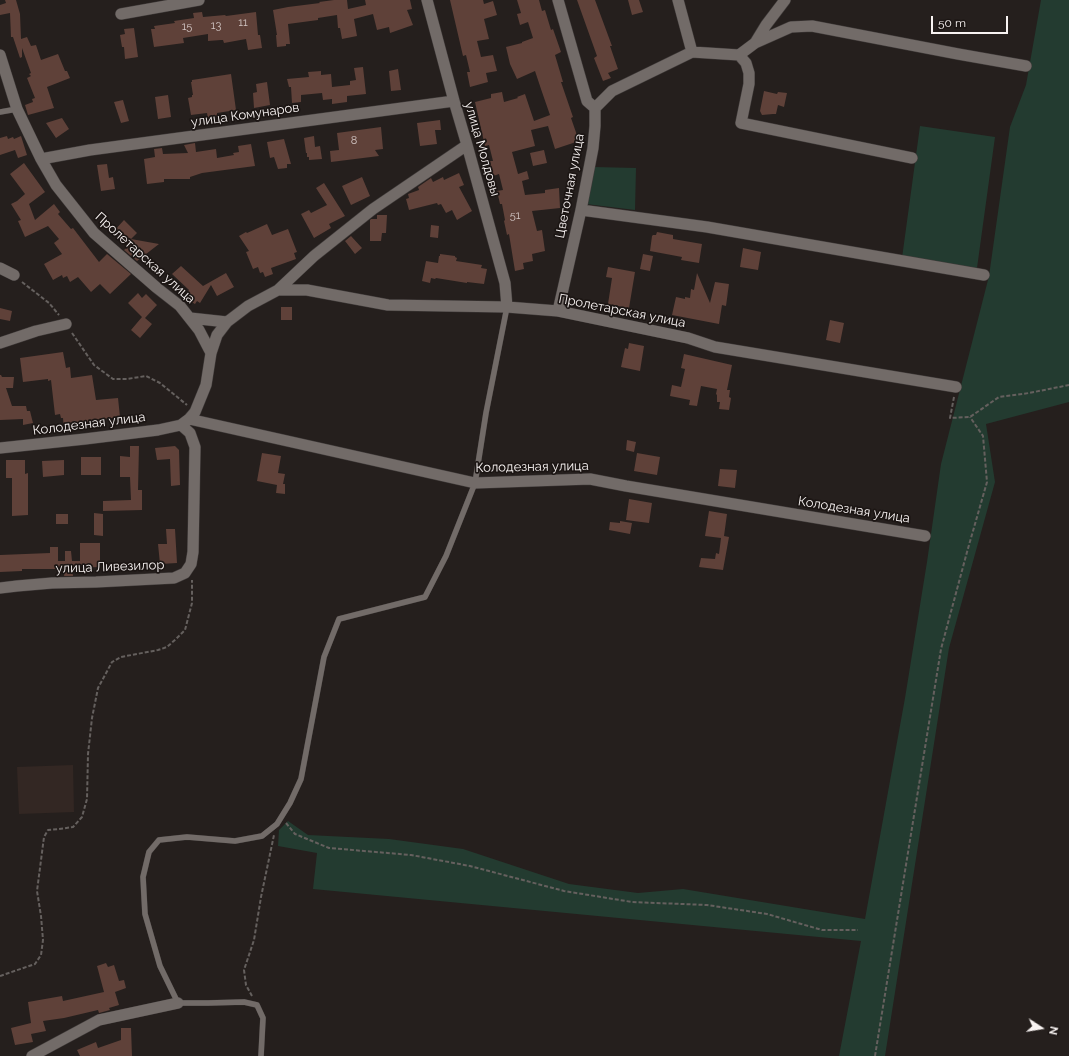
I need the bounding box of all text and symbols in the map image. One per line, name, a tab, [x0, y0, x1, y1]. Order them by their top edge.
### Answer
scale bar	[933, 8, 1010, 34]
house number: 11	[238, 16, 248, 30]
text: 50 m	[938, 16, 966, 30]
house number: 13	[211, 19, 221, 33]
house number: 15	[182, 20, 192, 34]
street label: улица Комунаров	[190, 100, 300, 130]
street label: улица Молдовы	[461, 100, 503, 198]
street label: Цветочная улица	[552, 132, 588, 240]
house number: 8	[351, 134, 357, 148]
street label: Пролетарская улица	[92, 209, 198, 307]
house number: 51	[510, 209, 520, 223]
street label: Пролетарская улица	[557, 291, 687, 331]
street label: Колодезная улица	[32, 409, 146, 439]
street label: Колодезная улица	[475, 458, 589, 476]
street label: Колодезная улица	[797, 493, 911, 527]
street label: улица Ливезилор	[55, 557, 165, 577]
north arrow	[1021, 1008, 1061, 1048]
text: N	[1046, 1025, 1060, 1036]

